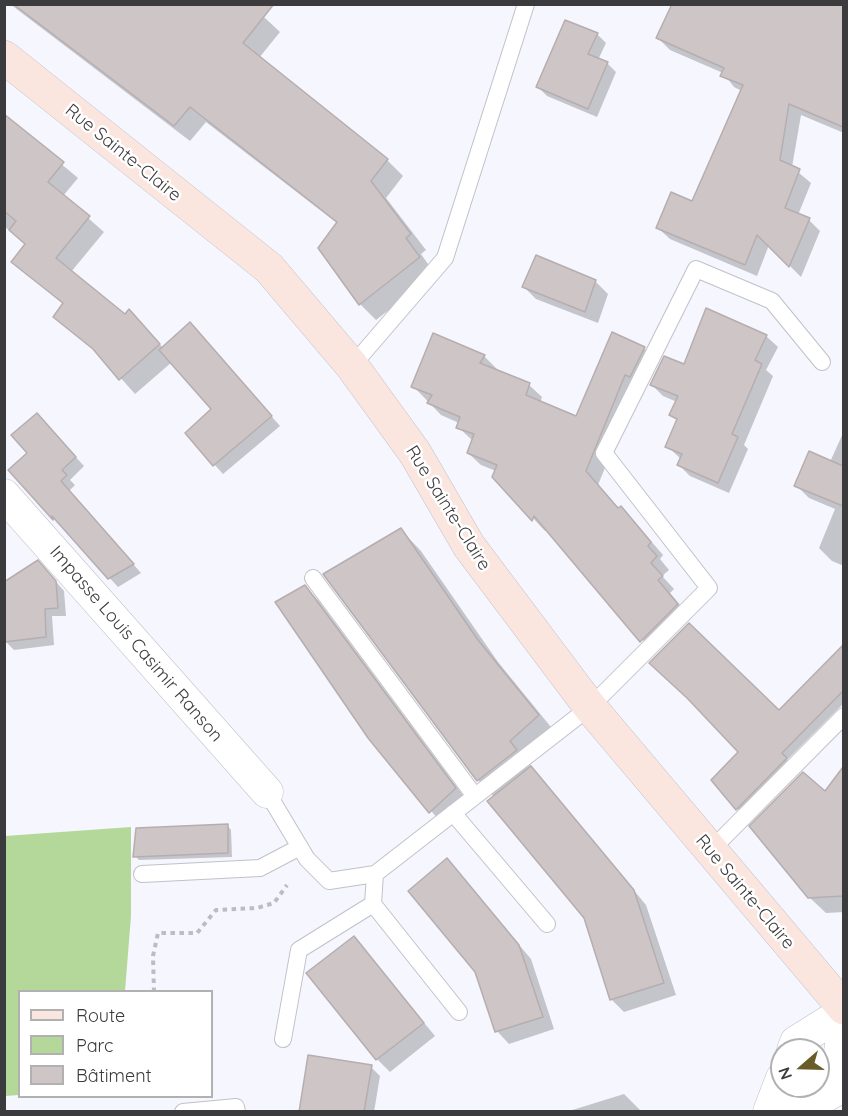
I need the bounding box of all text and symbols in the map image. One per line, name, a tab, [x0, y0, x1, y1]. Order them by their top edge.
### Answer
street label: Rue Sainte-Claire	[61, 100, 185, 206]
street label: Rue Sainte-Claire	[401, 442, 495, 574]
street label: Impasse Louis Casimir Ranson	[45, 542, 227, 746]
street label: Rue Sainte-Claire	[691, 830, 799, 954]
legend	[18, 990, 213, 1098]
text: Route	[76, 1004, 125, 1027]
text: Parc	[76, 1034, 113, 1057]
north arrow	[770, 1038, 830, 1098]
text: Bâtiment	[76, 1064, 152, 1087]
text: N	[774, 1065, 796, 1082]

